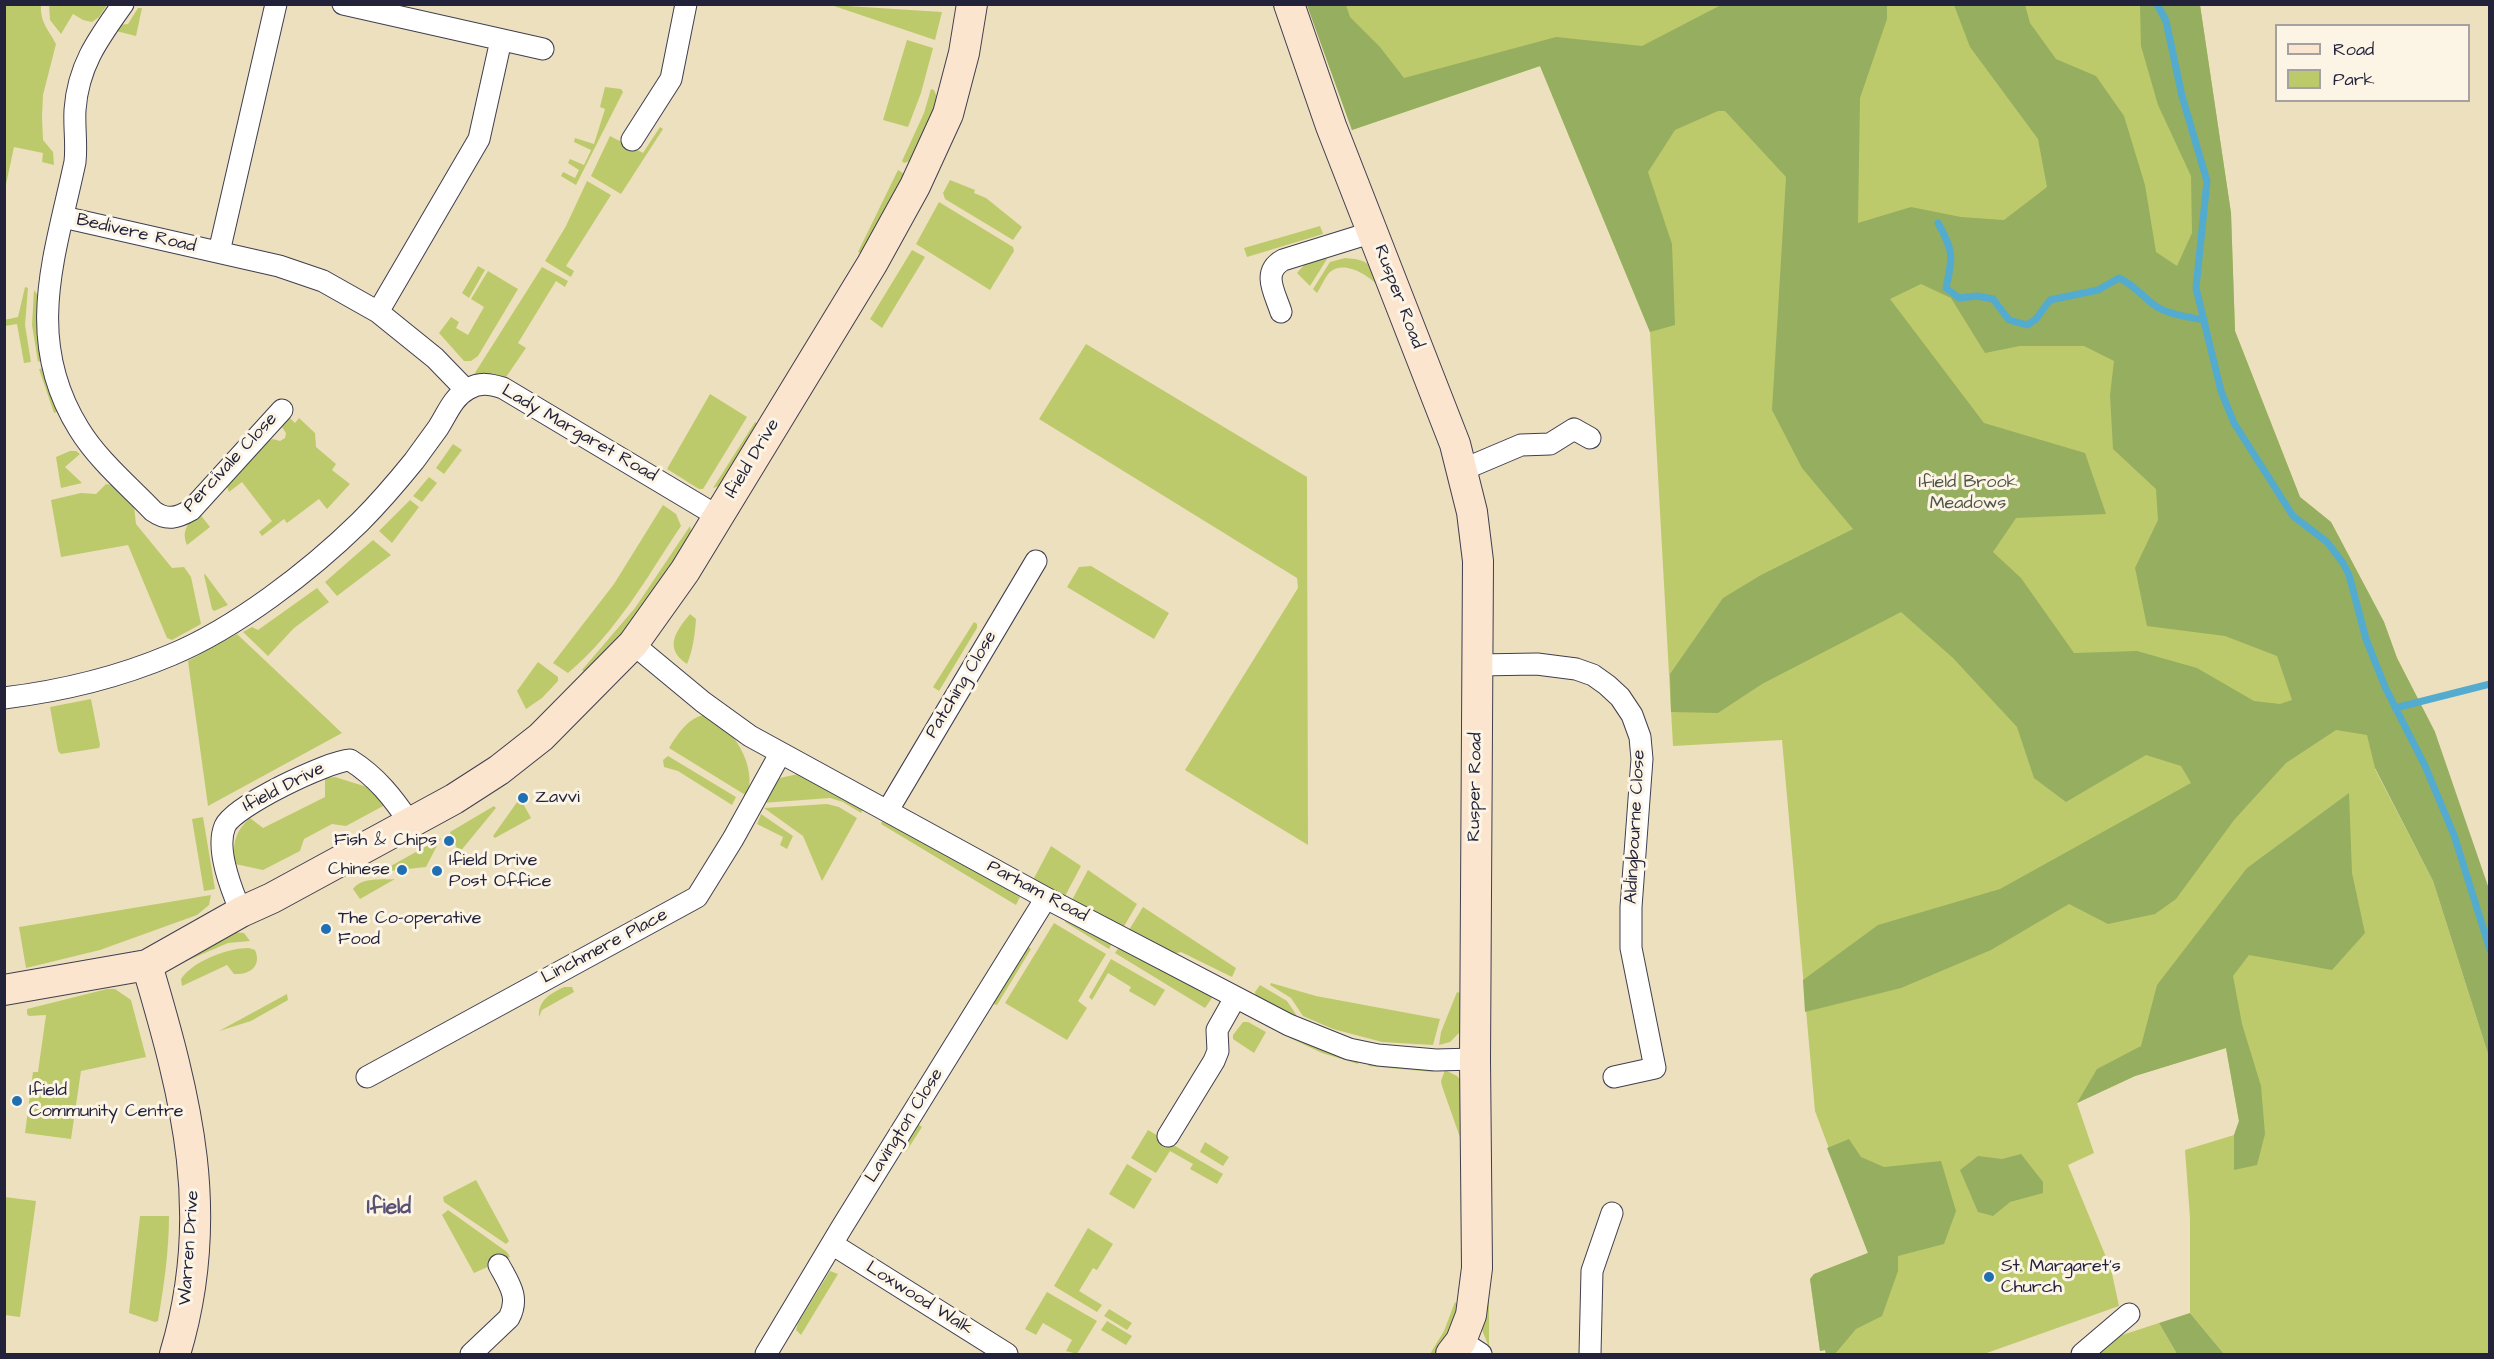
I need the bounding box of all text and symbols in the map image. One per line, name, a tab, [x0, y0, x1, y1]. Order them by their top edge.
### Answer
legend	[2275, 24, 2470, 102]
text: Road	[2333, 37, 2374, 62]
text: Park	[2333, 67, 2375, 92]
street label: Bedivere Road	[74, 210, 198, 258]
street label: Rusper Road	[1368, 242, 1428, 352]
street label: Lady Margaret Road	[497, 381, 661, 487]
street label: Percivale Close	[179, 409, 283, 517]
street label: Ifield Drive	[721, 415, 785, 503]
park label: Ifield Brook Meadows	[1918, 472, 2018, 514]
street label: Patching Close	[922, 628, 1002, 742]
street label: Rusper Road	[1464, 732, 1488, 842]
street label: Aldingbourne Close	[1621, 749, 1651, 905]
street label: Ifield Drive	[240, 758, 328, 818]
place label: Zavvi	[535, 787, 580, 809]
marker: Zavvi	[516, 791, 530, 805]
place label: Fish & Chips	[334, 830, 437, 852]
marker: Fish & Chips	[442, 834, 456, 848]
place label: Ifield Drive Post Office	[449, 850, 551, 892]
street label: Parham Road	[983, 856, 1091, 928]
place label: Chinese	[328, 859, 390, 881]
marker: Chinese	[395, 863, 409, 877]
marker: Ifield Drive Post Office	[430, 864, 444, 878]
street label: Linchmere Place	[538, 905, 672, 989]
place label: The Co-operative Food	[338, 908, 482, 950]
marker: The Co-operative Food	[319, 922, 333, 936]
street label: Lavington Close	[861, 1065, 949, 1187]
place label: Ifield Community Centre	[29, 1080, 184, 1122]
marker: Ifield Community Centre	[10, 1094, 24, 1108]
street label: Warren Drive	[175, 1190, 205, 1306]
district label: Ifield	[367, 1196, 411, 1222]
place label: St. Margaret's Church	[2001, 1256, 2121, 1298]
street label: Loxwood Walk	[861, 1257, 977, 1341]
marker: St. Margaret's Church	[1982, 1270, 1996, 1284]

